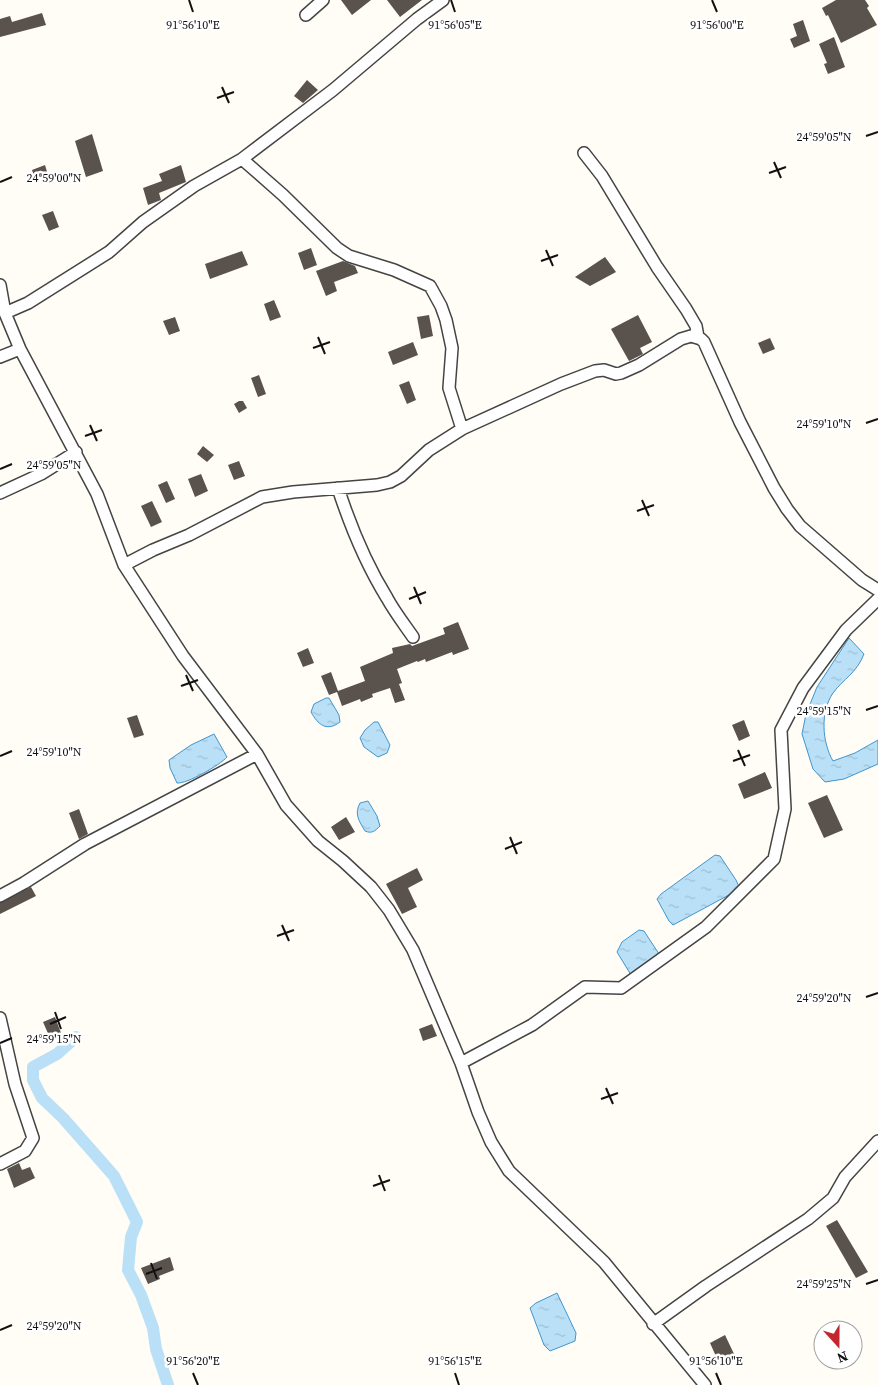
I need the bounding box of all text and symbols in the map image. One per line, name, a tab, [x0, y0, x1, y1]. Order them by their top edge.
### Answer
text: 91°56'10"E	[166, 17, 220, 33]
text: 91°56'05"E	[428, 17, 482, 33]
text: 91°56'00"E	[690, 17, 744, 33]
text: 24°59'05"N	[796, 129, 852, 145]
text: 24°59'00"N	[26, 170, 82, 186]
text: 24°59'10"N	[796, 416, 852, 432]
text: 24°59'05"N	[26, 457, 82, 473]
text: 24°59'15"N	[796, 703, 852, 719]
text: 24°59'10"N	[26, 744, 82, 760]
text: 24°59'20"N	[796, 990, 852, 1006]
text: 24°59'15"N	[26, 1031, 82, 1047]
text: 24°59'25"N	[796, 1276, 852, 1292]
text: 24°59'20"N	[26, 1318, 82, 1334]
north arrow	[813, 1320, 863, 1370]
text: N	[834, 1346, 851, 1368]
text: 91°56'20"E	[166, 1353, 220, 1369]
text: 91°56'15"E	[428, 1353, 482, 1369]
text: 91°56'10"E	[689, 1353, 743, 1369]

